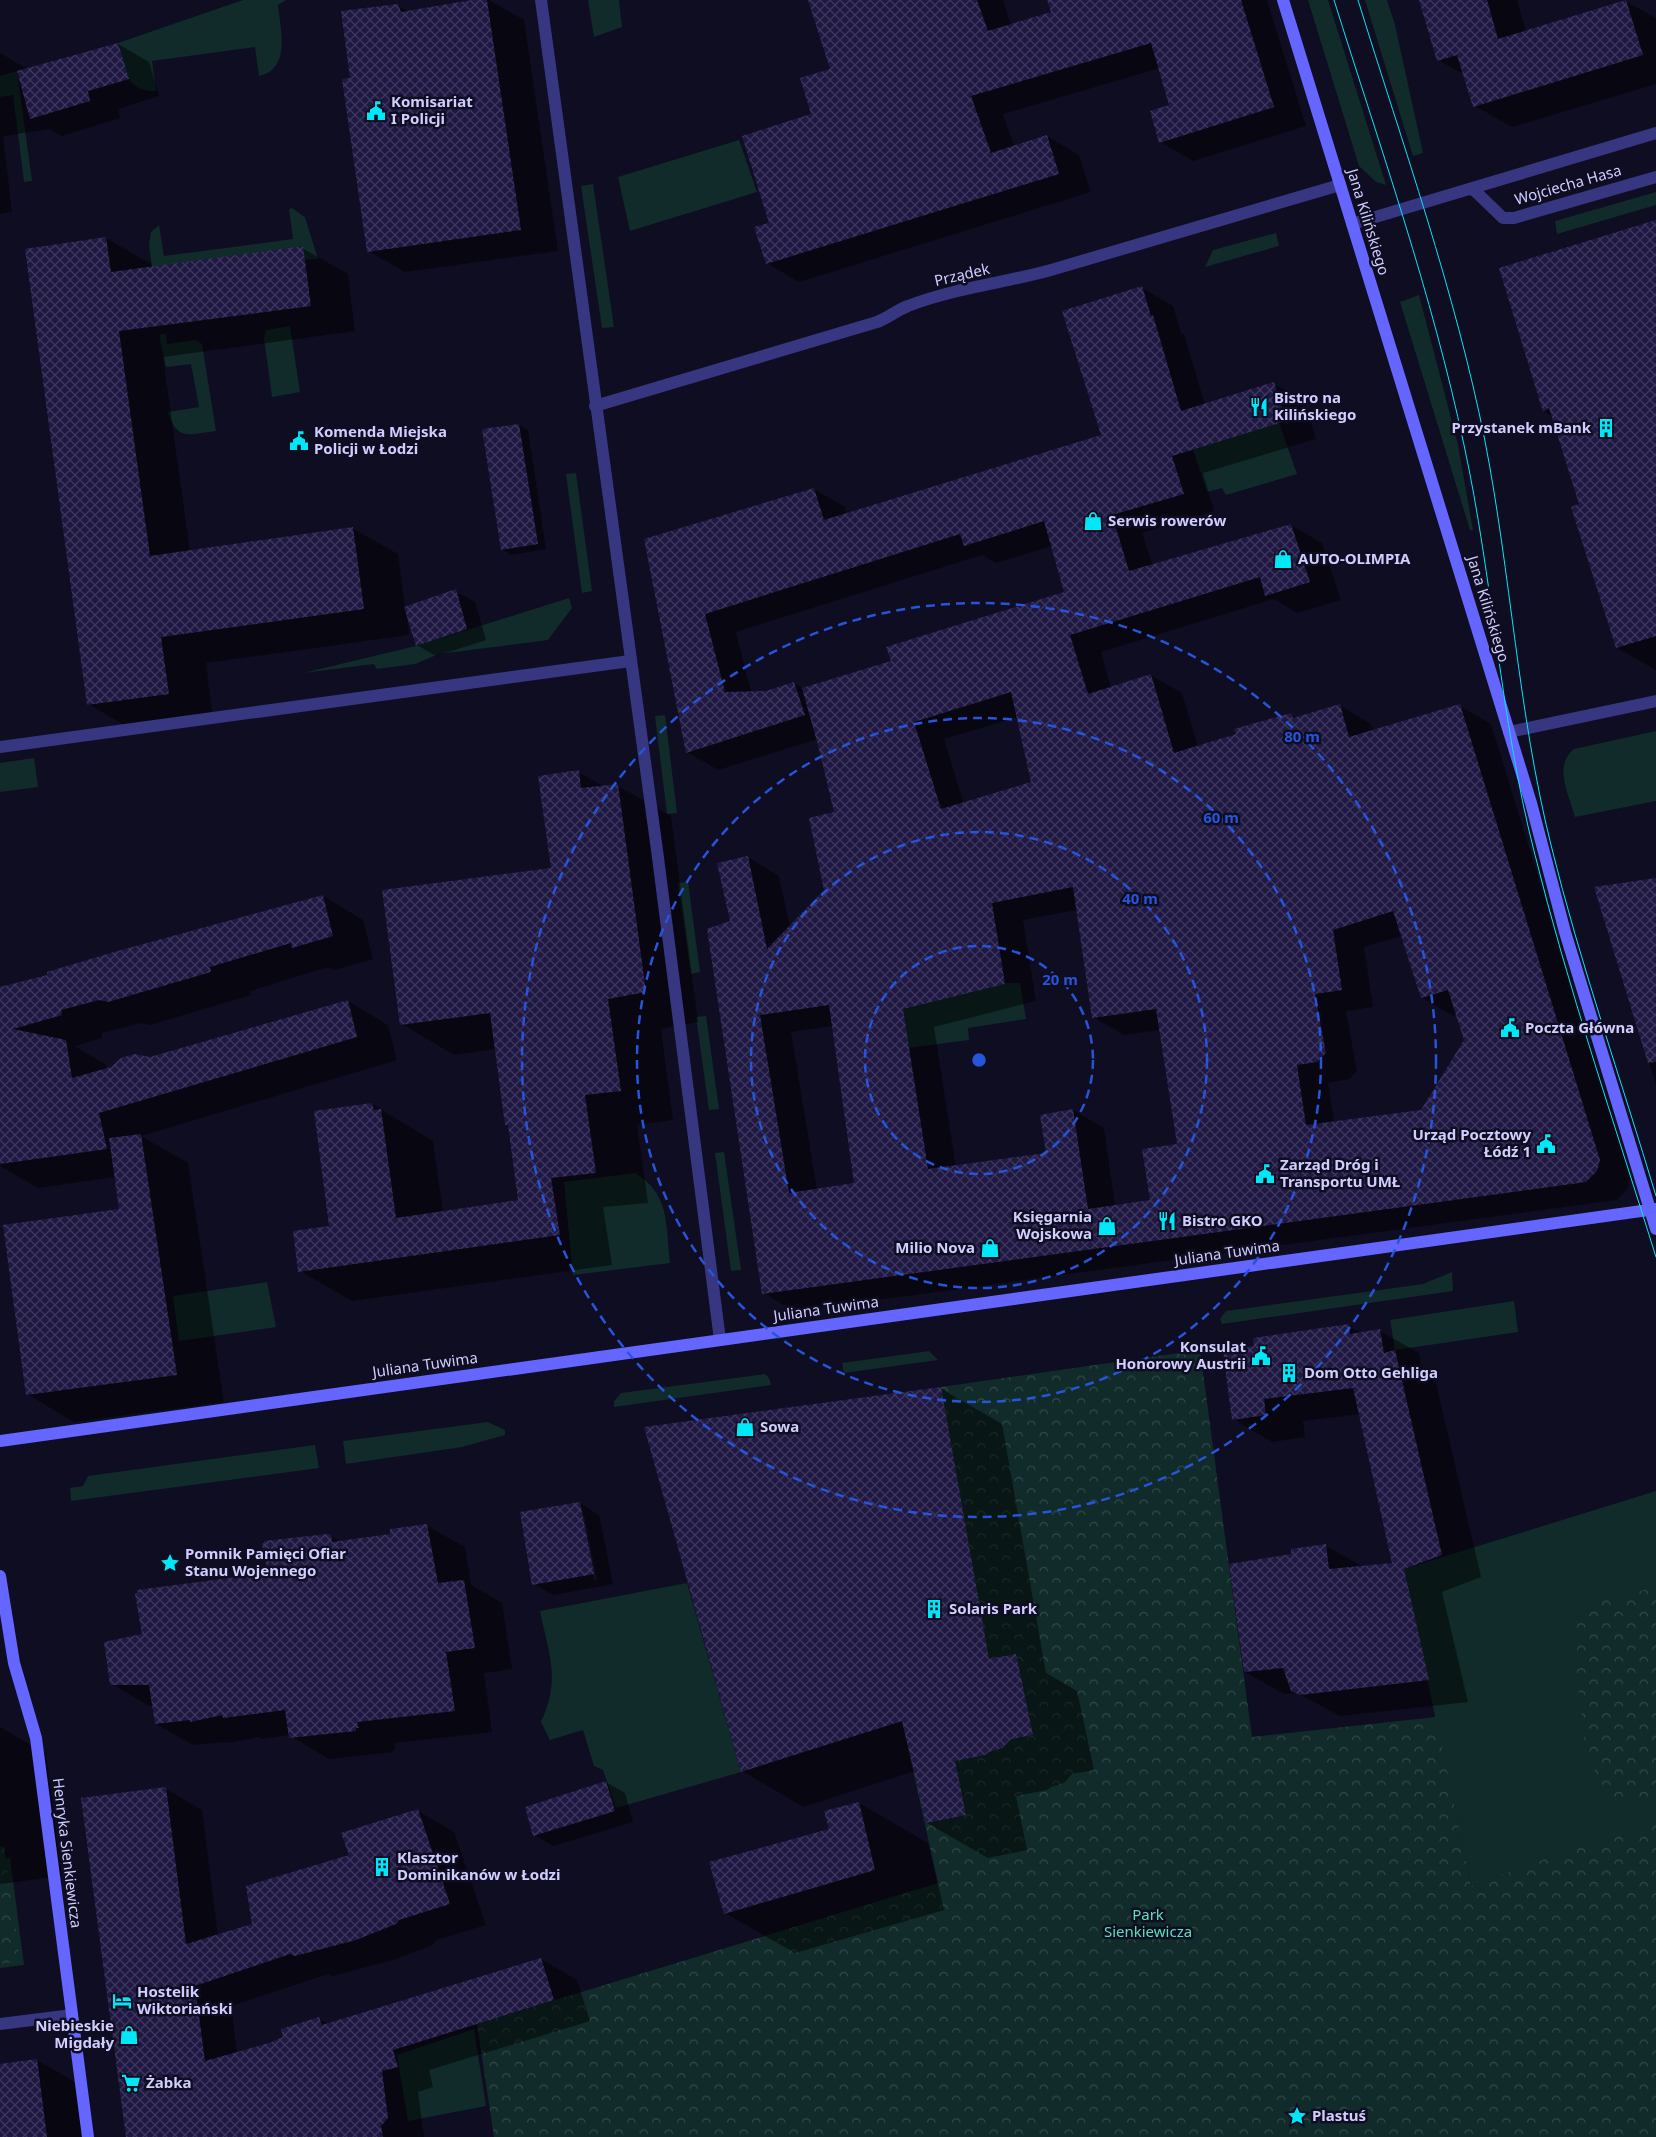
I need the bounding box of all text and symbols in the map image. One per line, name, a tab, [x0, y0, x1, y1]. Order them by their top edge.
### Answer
place label: Komisariat I Policji	[391, 91, 473, 128]
public building icon: Komisariat I Policji	[365, 100, 387, 122]
street label: Wojciecha Hasa	[1512, 159, 1623, 209]
street label: Jana Kilińskiego	[1343, 164, 1395, 277]
street label: Prządek	[932, 258, 992, 290]
place label: Bistro na Kilińskiego	[1274, 387, 1356, 424]
restaurant icon: Bistro na Kilińskiego	[1248, 396, 1270, 418]
place label: Przystanek mBank	[1451, 417, 1592, 437]
building icon: Przystanek mBank	[1595, 417, 1617, 439]
place label: Komenda Miejska Policji w Łodzi	[314, 421, 447, 458]
public building icon: Komenda Miejska Policji w Łodzi	[288, 430, 310, 452]
shop icon: Serwis rowerów	[1082, 510, 1104, 532]
place label: Serwis rowerów	[1108, 510, 1226, 530]
shop icon: AUTO-OLIMPIA	[1272, 548, 1294, 570]
place label: AUTO-OLIMPIA	[1298, 548, 1411, 568]
street label: Jana Kilińskiego	[1463, 551, 1515, 664]
text: 80 m	[1284, 726, 1320, 746]
text: 60 m	[1203, 807, 1239, 827]
text: 40 m	[1122, 888, 1158, 908]
text: 20 m	[1042, 969, 1078, 989]
public building icon: Poczta Główna	[1499, 1017, 1521, 1039]
place label: Poczta Główna	[1525, 1017, 1634, 1037]
centre of rings	[970, 1051, 988, 1069]
place label: Urząd Pocztowy Łódź 1	[1412, 1124, 1531, 1161]
public building icon: Urząd Pocztowy Łódź 1	[1535, 1133, 1557, 1155]
place label: Zarząd Dróg i Transportu UMŁ	[1280, 1154, 1400, 1191]
public building icon: Zarząd Dróg i Transportu UMŁ	[1254, 1163, 1276, 1185]
place label: Księgarnia Wojskowa	[1013, 1206, 1092, 1243]
restaurant icon: Bistro GKO	[1156, 1210, 1178, 1232]
place label: Bistro GKO	[1182, 1210, 1263, 1230]
shop icon: Księgarnia Wojskowa	[1096, 1215, 1118, 1237]
street label: Juliana Tuwima	[1171, 1235, 1281, 1270]
place label: Milio Nova	[895, 1237, 975, 1257]
shop icon: Milio Nova	[979, 1237, 1001, 1259]
street label: Juliana Tuwima	[770, 1291, 880, 1326]
place label: Konsulat Honorowy Austrii	[1115, 1336, 1246, 1373]
public building icon: Konsulat Honorowy Austrii	[1250, 1345, 1272, 1367]
street label: Juliana Tuwima	[369, 1347, 479, 1382]
building icon: Dom Otto Gehliga	[1278, 1362, 1300, 1384]
place label: Dom Otto Gehliga	[1304, 1362, 1438, 1382]
shop icon: Sowa	[734, 1416, 756, 1438]
place label: Sowa	[760, 1416, 799, 1436]
place label: Pomnik Pamięci Ofiar Stanu Wojennego	[185, 1543, 346, 1580]
place icon: Pomnik Pamięci Ofiar Stanu Wojennego	[159, 1552, 181, 1574]
building icon: Solaris Park	[923, 1598, 945, 1620]
place label: Solaris Park	[949, 1598, 1038, 1618]
street label: Henryka Sienkiewicza	[49, 1777, 87, 1929]
place label: Klasztor Dominikanów w Łodzi	[397, 1847, 561, 1884]
building icon: Klasztor Dominikanów w Łodzi	[371, 1856, 393, 1878]
park label: Park Sienkiewicza	[1104, 1904, 1192, 1941]
place label: Hostelik Wiktoriański	[137, 1981, 232, 2018]
hotel icon: Hostelik Wiktoriański	[111, 1990, 133, 2012]
place label: Niebieskie Migdały	[35, 2015, 114, 2052]
shop icon: Niebieskie Migdały	[118, 2024, 140, 2046]
supermarket icon: Żabka	[120, 2072, 142, 2094]
place label: Żabka	[146, 2072, 191, 2092]
place icon: Plastuś	[1286, 2105, 1308, 2127]
place label: Plastuś	[1312, 2105, 1366, 2125]

